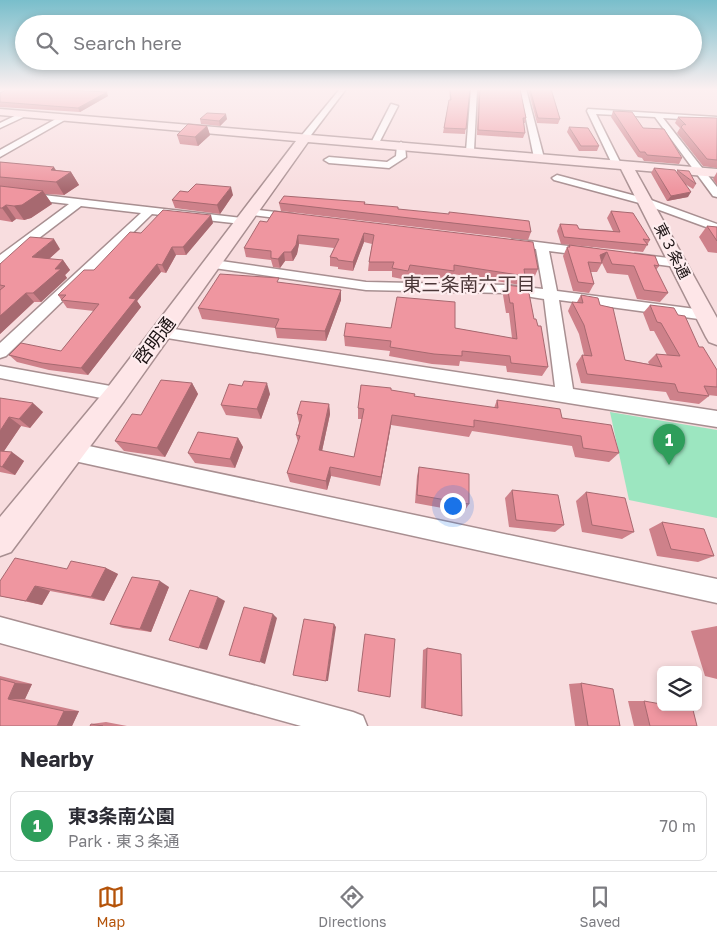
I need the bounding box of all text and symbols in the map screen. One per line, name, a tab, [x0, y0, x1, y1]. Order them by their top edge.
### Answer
search box	[15, 15, 702, 70]
icon: search	[33, 29, 61, 57]
text: Search here	[73, 31, 182, 54]
street label: 東３条通	[651, 220, 695, 281]
district label: 東三条南六丁目	[402, 272, 536, 295]
street label: 啓明通	[129, 312, 179, 369]
pin: 1	[653, 424, 685, 465]
your location	[440, 493, 466, 519]
map controls	[657, 666, 702, 711]
button: layers	[657, 666, 702, 711]
text: Nearby	[20, 746, 94, 772]
text: 東3条南公園	[68, 804, 175, 827]
text: 1	[33, 816, 41, 836]
text: 70 m	[659, 816, 696, 836]
text: Park · 東３条通	[68, 831, 179, 851]
tab: Map	[97, 883, 125, 930]
tab: Directions	[318, 883, 387, 930]
tab: Saved	[580, 883, 620, 930]

